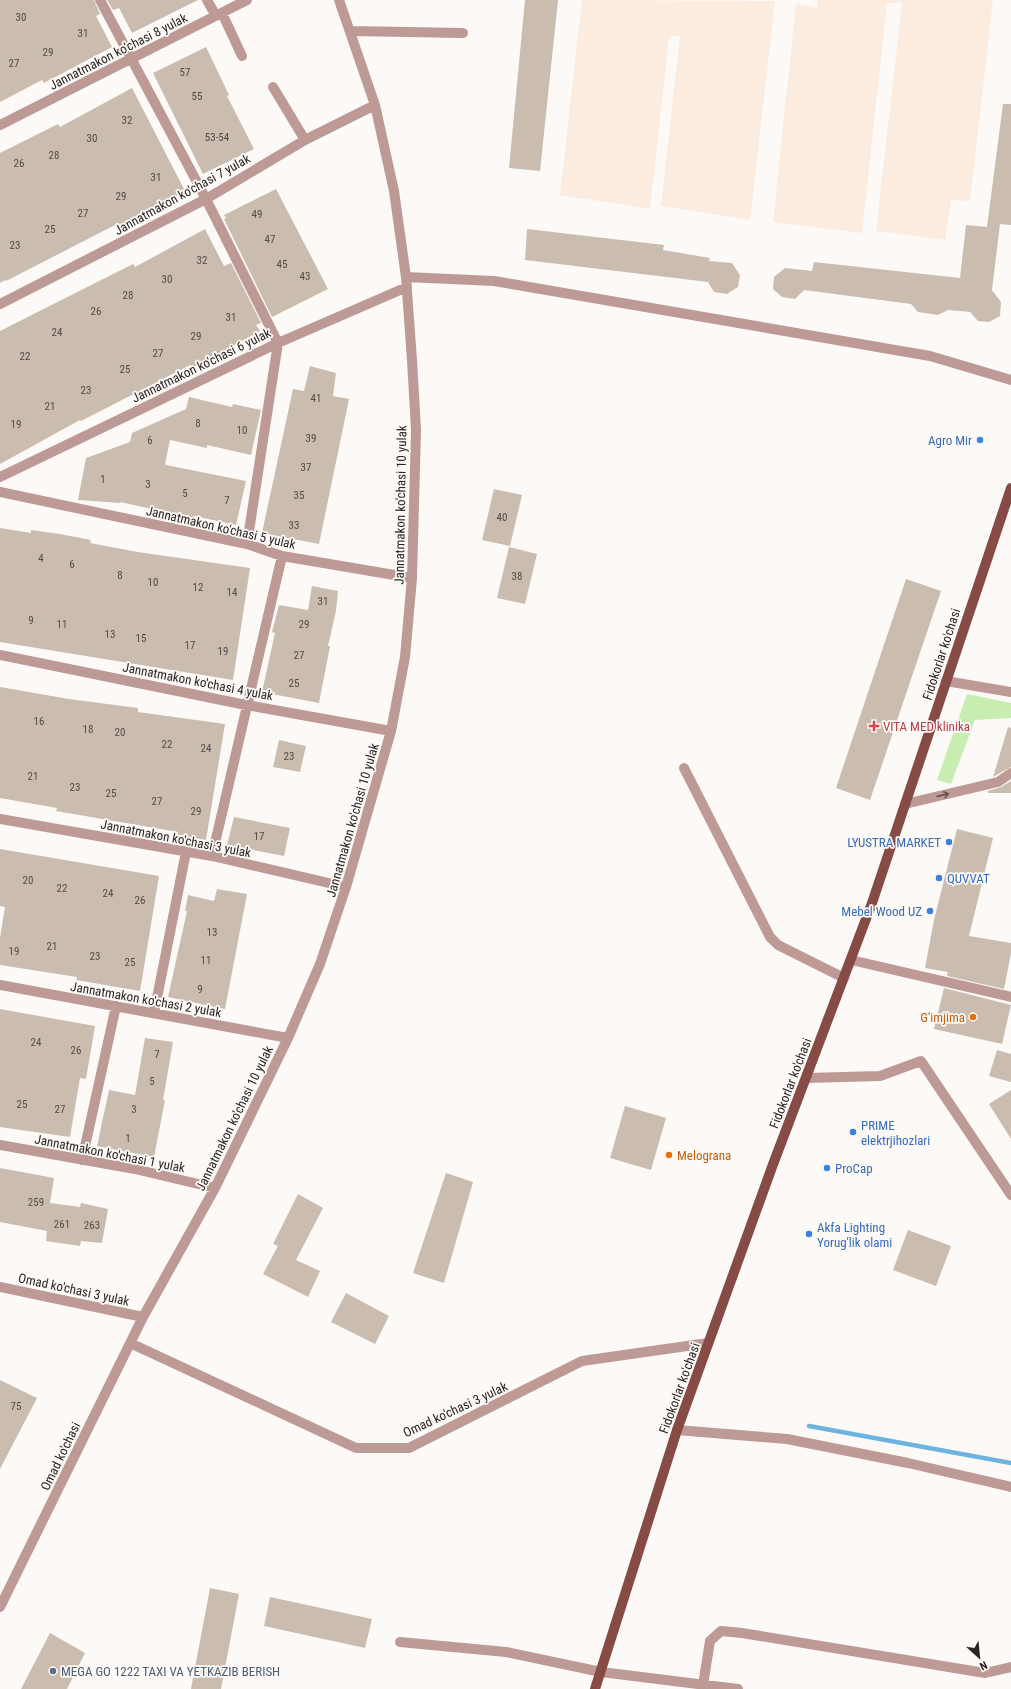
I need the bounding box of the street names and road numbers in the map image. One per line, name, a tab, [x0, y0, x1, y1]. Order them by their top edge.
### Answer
street label: Jannatmakon ko'chasi 8 yulak	[47, 10, 190, 93]
street label: Jannatmakon ko'chasi 7 yulak	[112, 151, 253, 238]
street label: Jannatmakon ko'chasi 6 yulak	[129, 325, 273, 406]
street label: Jannatmakon ko'chasi 10 yulak	[392, 425, 409, 585]
street label: Jannatmakon ko'chasi 5 yulak	[145, 503, 297, 552]
street label: Fidokorlar ko'chasi	[920, 606, 963, 702]
street label: Jannatmakon ko'chasi 4 yulak	[121, 660, 274, 703]
street label: Jannatmakon ko'chasi 10 yulak	[323, 741, 382, 899]
street label: Jannatmakon ko'chasi 3 yulak	[99, 817, 252, 860]
street label: Jannatmakon ko'chasi 2 yulak	[69, 979, 223, 1020]
street label: Fidokorlar ko'chasi	[766, 1036, 815, 1130]
street label: Jannatmakon ko'chasi 10 yulak	[193, 1043, 276, 1193]
street label: Jannatmakon ko'chasi 1 yulak	[33, 1132, 186, 1175]
street label: Omad ko'chasi 3 yulak	[17, 1270, 131, 1309]
street label: Fidokorlar ko'chasi	[656, 1341, 703, 1436]
street label: Omad ko'chasi 3 yulak	[401, 1379, 510, 1440]
street label: Omad ko'chasi	[37, 1420, 83, 1493]

